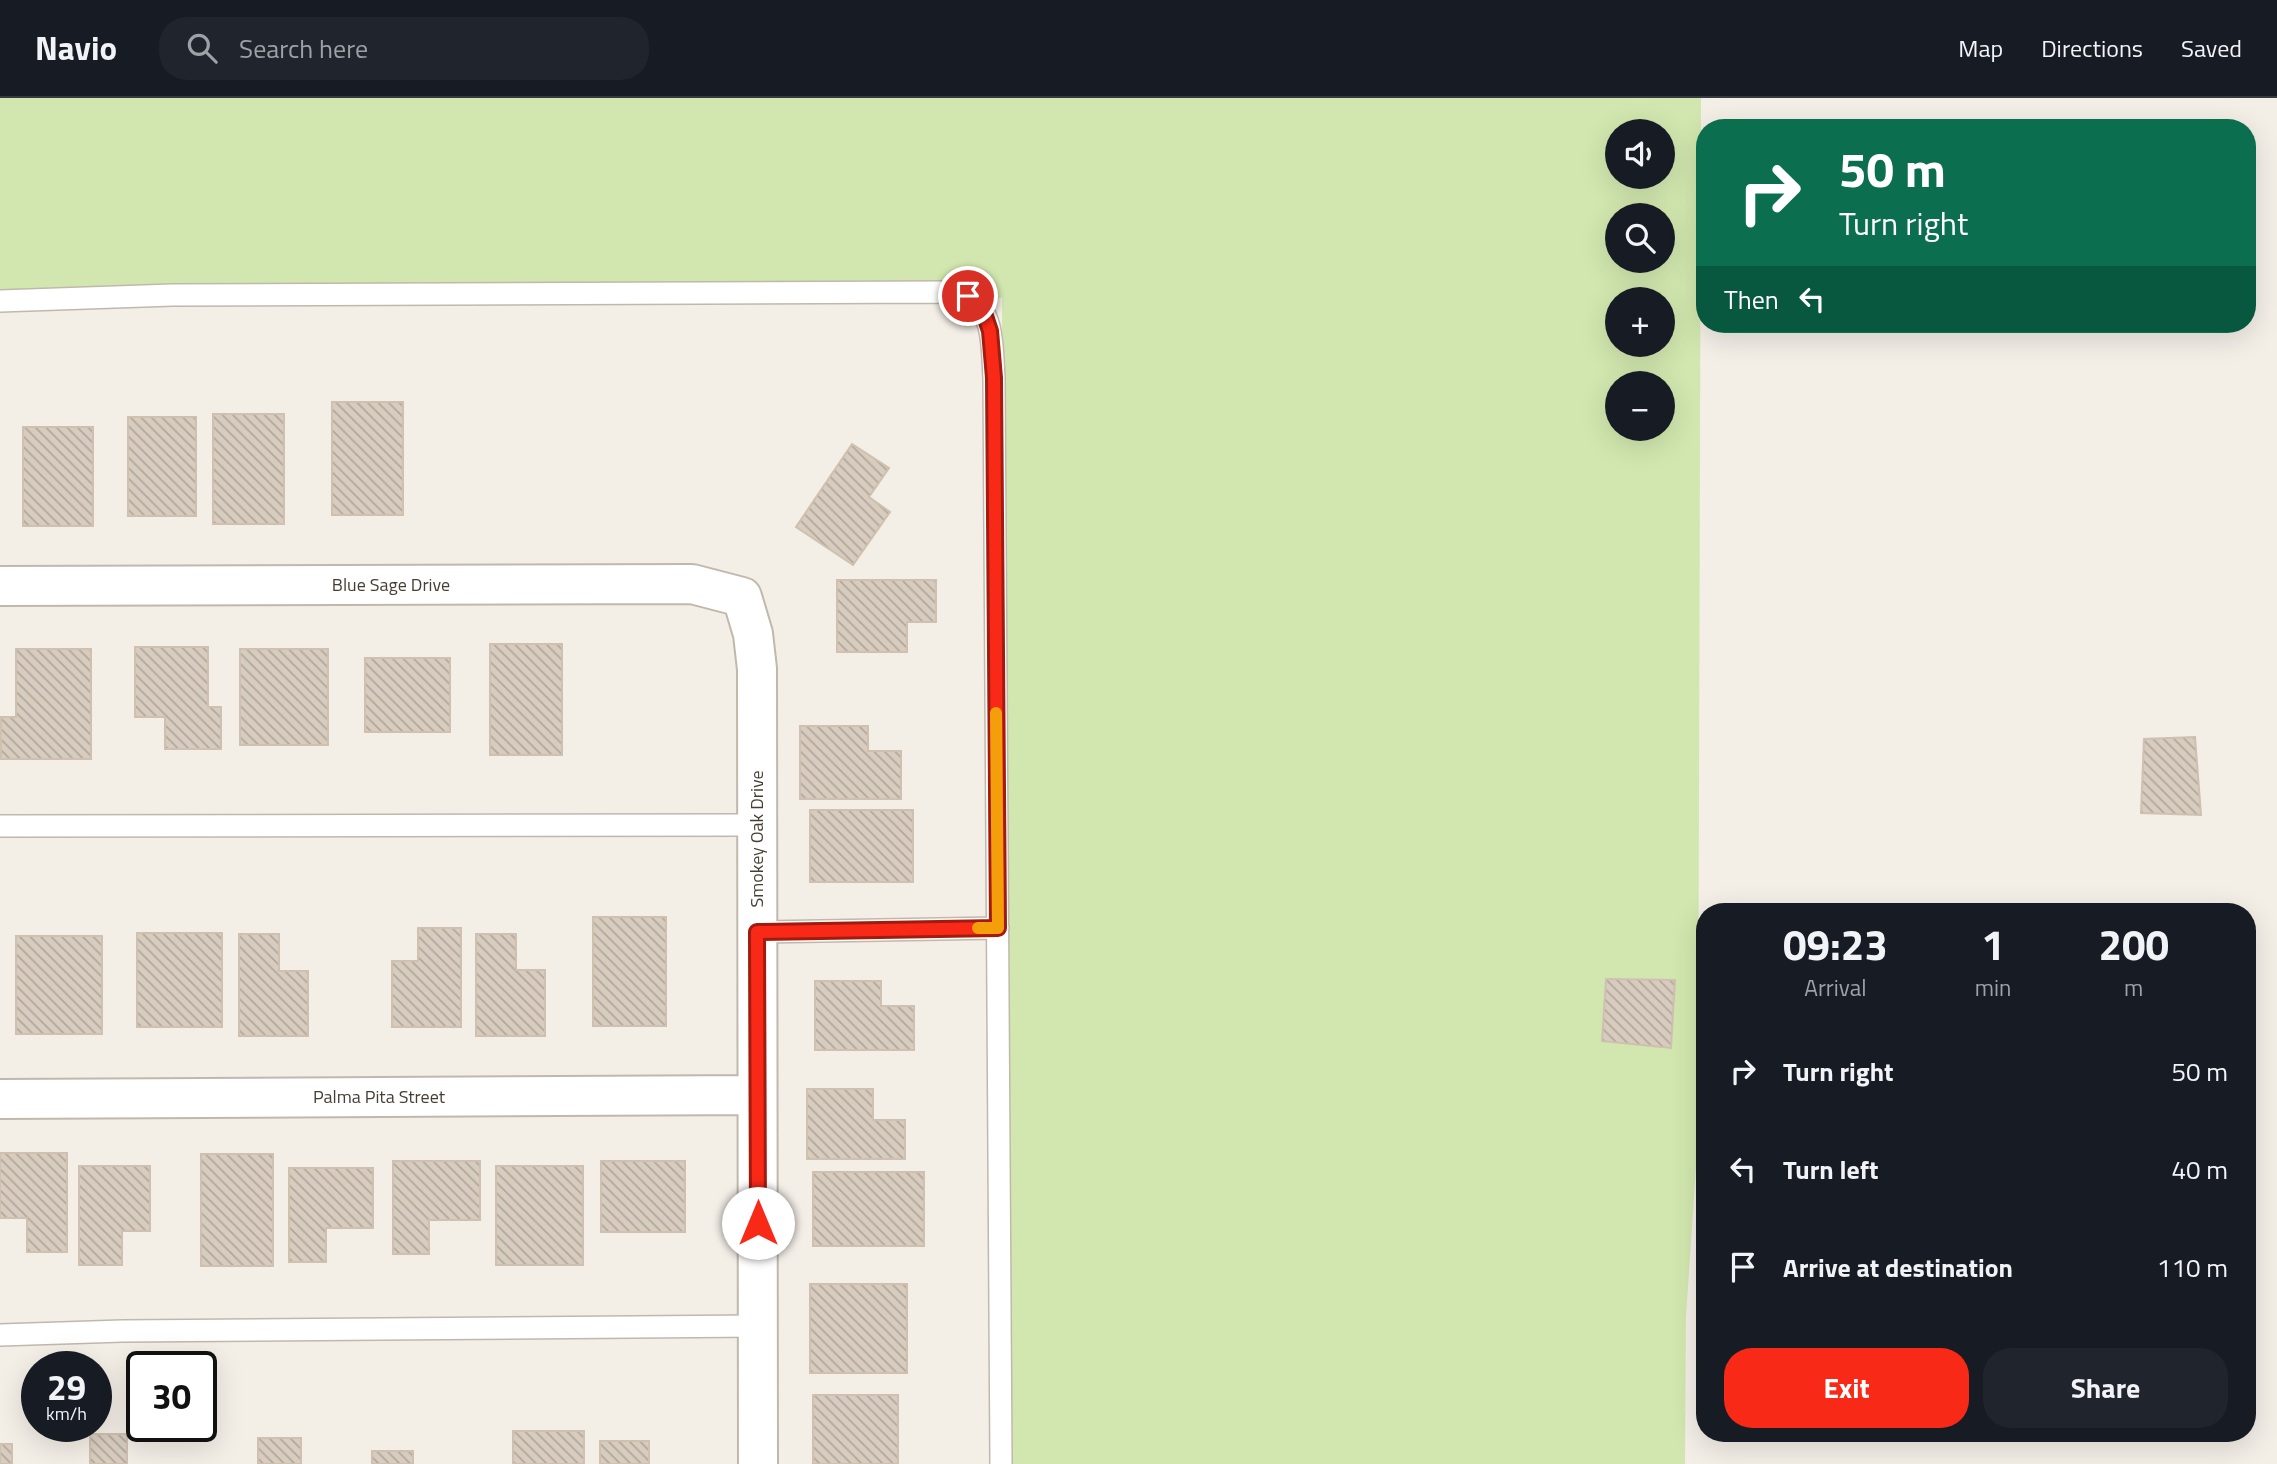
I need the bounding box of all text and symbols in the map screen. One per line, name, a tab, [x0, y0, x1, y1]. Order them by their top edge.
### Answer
search box	[159, 17, 649, 80]
text: Navio	[35, 23, 117, 73]
icon: search	[183, 29, 221, 67]
text: Search here	[239, 29, 368, 68]
text: Map	[1958, 30, 2003, 66]
text: Directions	[2041, 30, 2143, 66]
text: Saved	[2181, 30, 2242, 66]
map controls	[1605, 119, 1675, 441]
button: sound	[1605, 119, 1675, 189]
text: 50 m	[1839, 131, 1946, 206]
icon: right	[1724, 147, 1815, 238]
text: Turn right	[1839, 199, 1968, 247]
button: search	[1605, 203, 1675, 273]
pin	[938, 266, 998, 326]
icon: arrive	[949, 277, 987, 315]
text: Then	[1724, 280, 1779, 319]
icon: left	[1793, 280, 1831, 318]
button: +	[1605, 287, 1675, 357]
button: −	[1605, 371, 1675, 441]
street label: Blue Sage Drive	[332, 571, 450, 598]
street label: Smokey Oak Drive	[743, 770, 770, 908]
text: 09:23	[1783, 912, 1888, 976]
text: 1	[1981, 912, 2005, 976]
text: 200	[2098, 912, 2169, 976]
text: Arrival	[1804, 970, 1867, 1005]
text: min	[1975, 970, 2011, 1005]
text: m	[2124, 970, 2143, 1005]
icon: right	[1724, 1052, 1762, 1090]
text: Turn right	[1783, 1052, 1894, 1091]
text: 50 m	[2171, 1052, 2228, 1091]
street label: Palma Pita Street	[313, 1083, 446, 1110]
icon: left	[1724, 1150, 1762, 1188]
text: Turn left	[1783, 1150, 1878, 1189]
text: 40 m	[2171, 1150, 2228, 1189]
position arrow	[721, 1186, 795, 1260]
icon: arrive	[1724, 1248, 1762, 1286]
text: Arrive at destination	[1783, 1248, 2013, 1287]
text: 110 m	[2157, 1248, 2228, 1287]
button: Exit	[1724, 1348, 1969, 1428]
button: Share	[1983, 1348, 2228, 1428]
speed limit sign: 30	[126, 1351, 217, 1442]
text: 29	[47, 1360, 86, 1414]
text: km/h	[46, 1400, 87, 1427]

